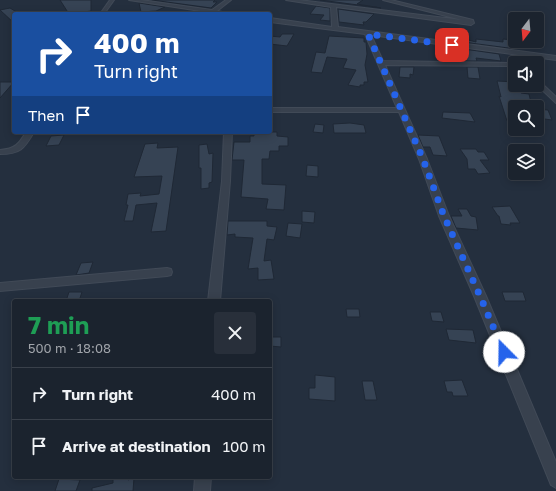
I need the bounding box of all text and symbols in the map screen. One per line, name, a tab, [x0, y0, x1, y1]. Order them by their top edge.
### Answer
north arrow	[508, 12, 544, 48]
map controls	[508, 12, 544, 180]
text: 400 m	[94, 26, 179, 59]
icon: right	[28, 28, 80, 80]
pin	[435, 28, 469, 62]
icon: arrive	[441, 34, 463, 56]
button: sound	[508, 56, 544, 92]
text: Turn right	[94, 60, 178, 82]
button: search	[508, 100, 544, 136]
icon: arrive	[72, 104, 94, 126]
text: Then	[28, 106, 64, 124]
button: layers	[508, 144, 544, 180]
text: 7 min	[28, 310, 89, 339]
button: close	[214, 312, 256, 354]
position arrow	[483, 331, 525, 373]
text: 500 m · 18:08	[28, 340, 111, 356]
icon: right	[28, 383, 50, 405]
text: Turn right	[62, 385, 133, 403]
text: 400 m	[211, 385, 256, 403]
icon: arrive	[28, 435, 50, 457]
text: Arrive at destination	[62, 437, 211, 455]
text: 100 m	[223, 437, 266, 455]

